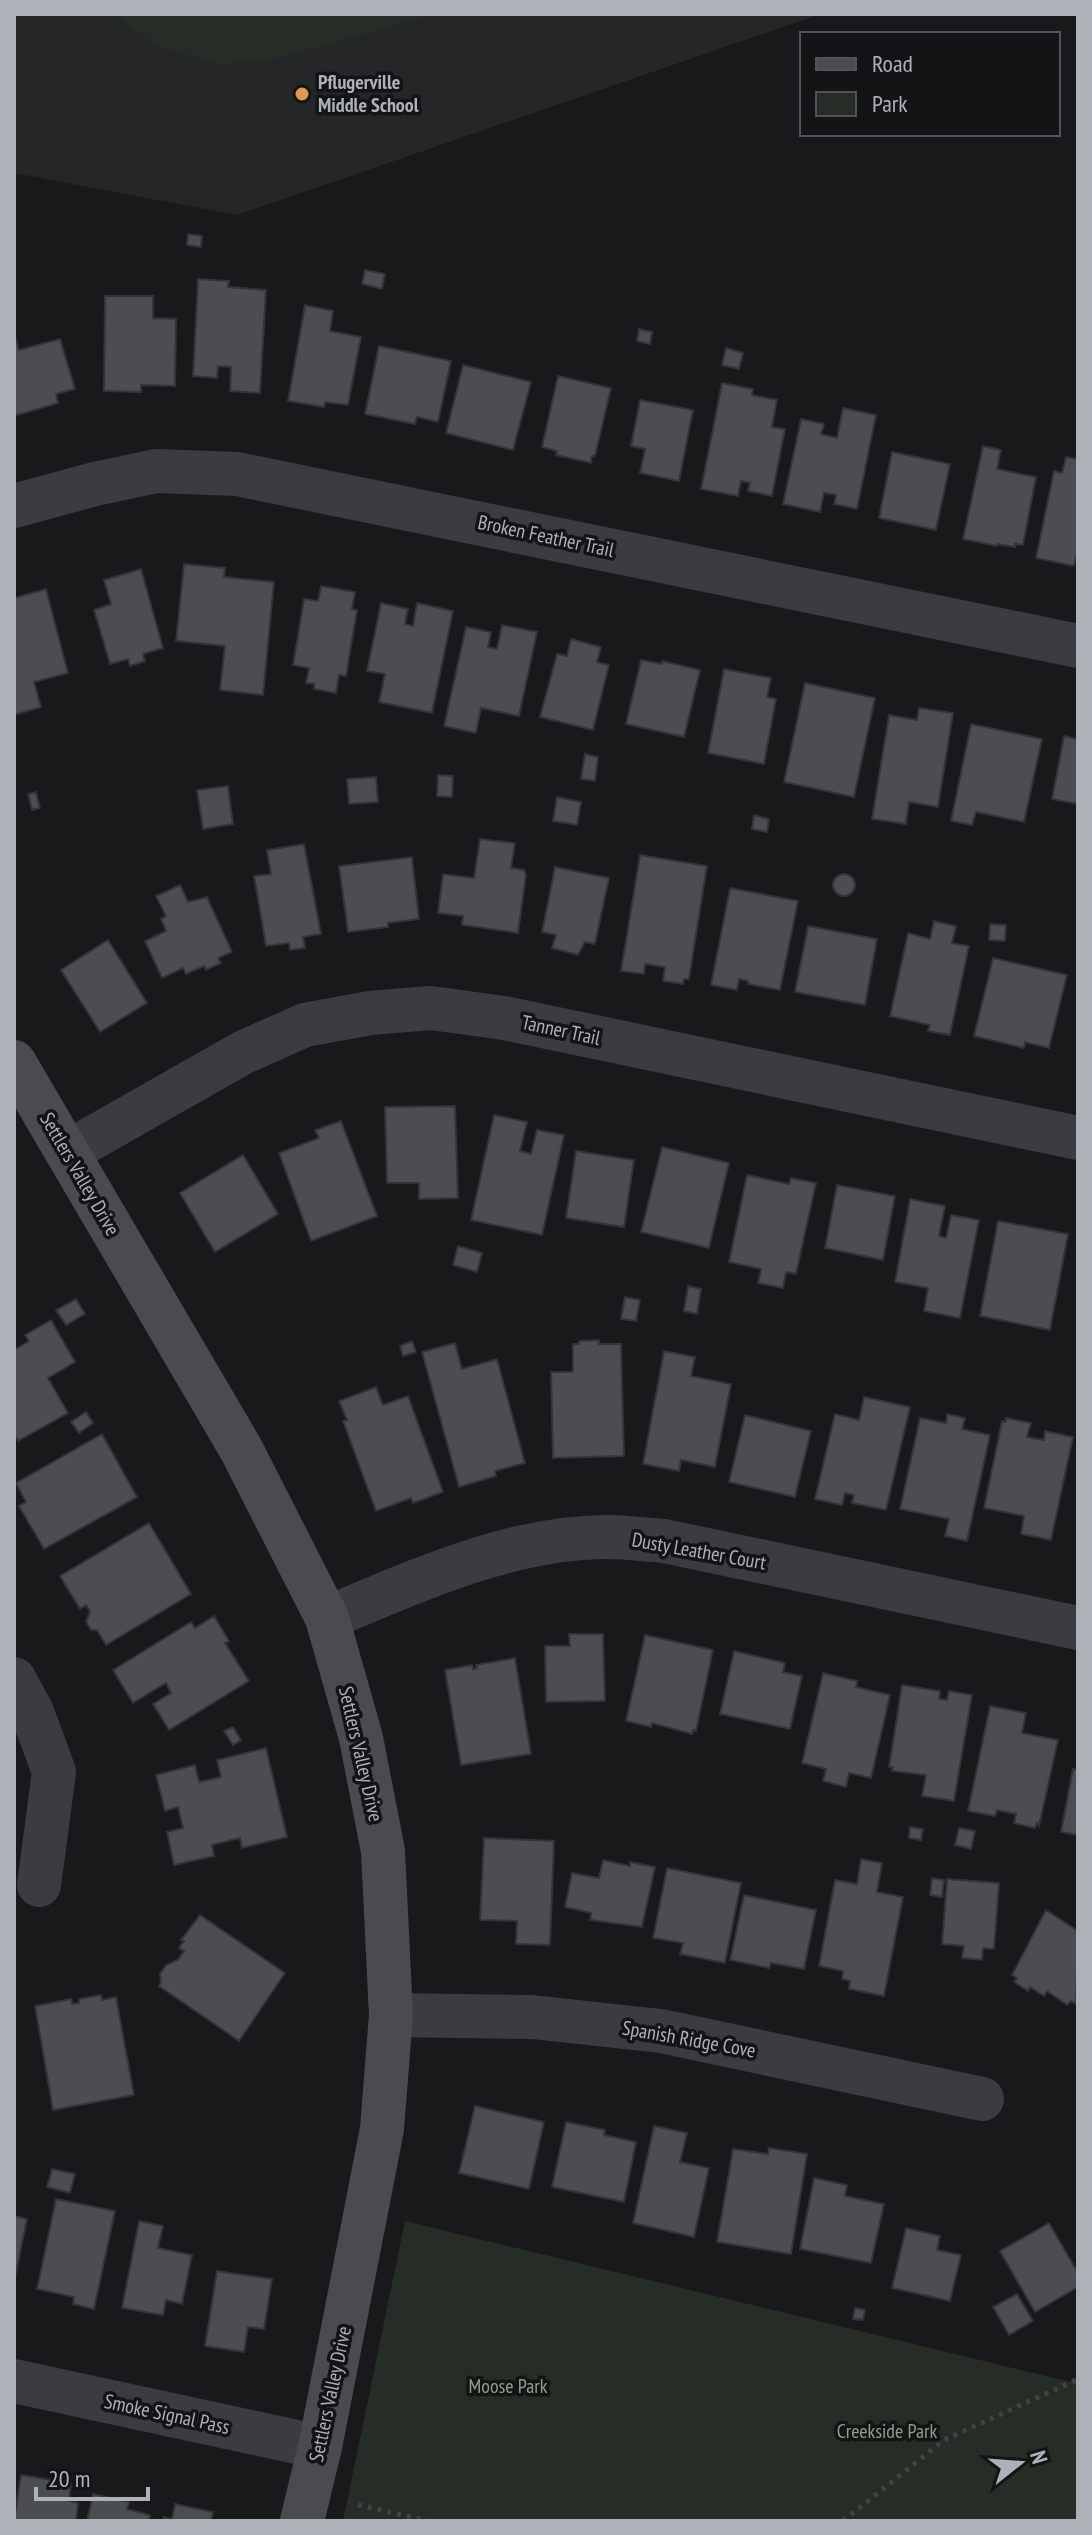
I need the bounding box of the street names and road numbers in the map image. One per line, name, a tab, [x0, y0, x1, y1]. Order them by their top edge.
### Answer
street label: Broken Feather Trail	[476, 509, 617, 563]
street label: Tanner Trail	[519, 1009, 603, 1051]
street label: Settlers Valley Drive	[34, 1108, 126, 1240]
street label: Dusty Leather Court	[630, 1526, 769, 1576]
street label: Settlers Valley Drive	[333, 1684, 389, 1824]
street label: Spanish Ridge Cove	[620, 2014, 758, 2064]
street label: Settlers Valley Drive	[303, 2324, 357, 2464]
street label: Smoke Signal Pass	[102, 2388, 232, 2440]

